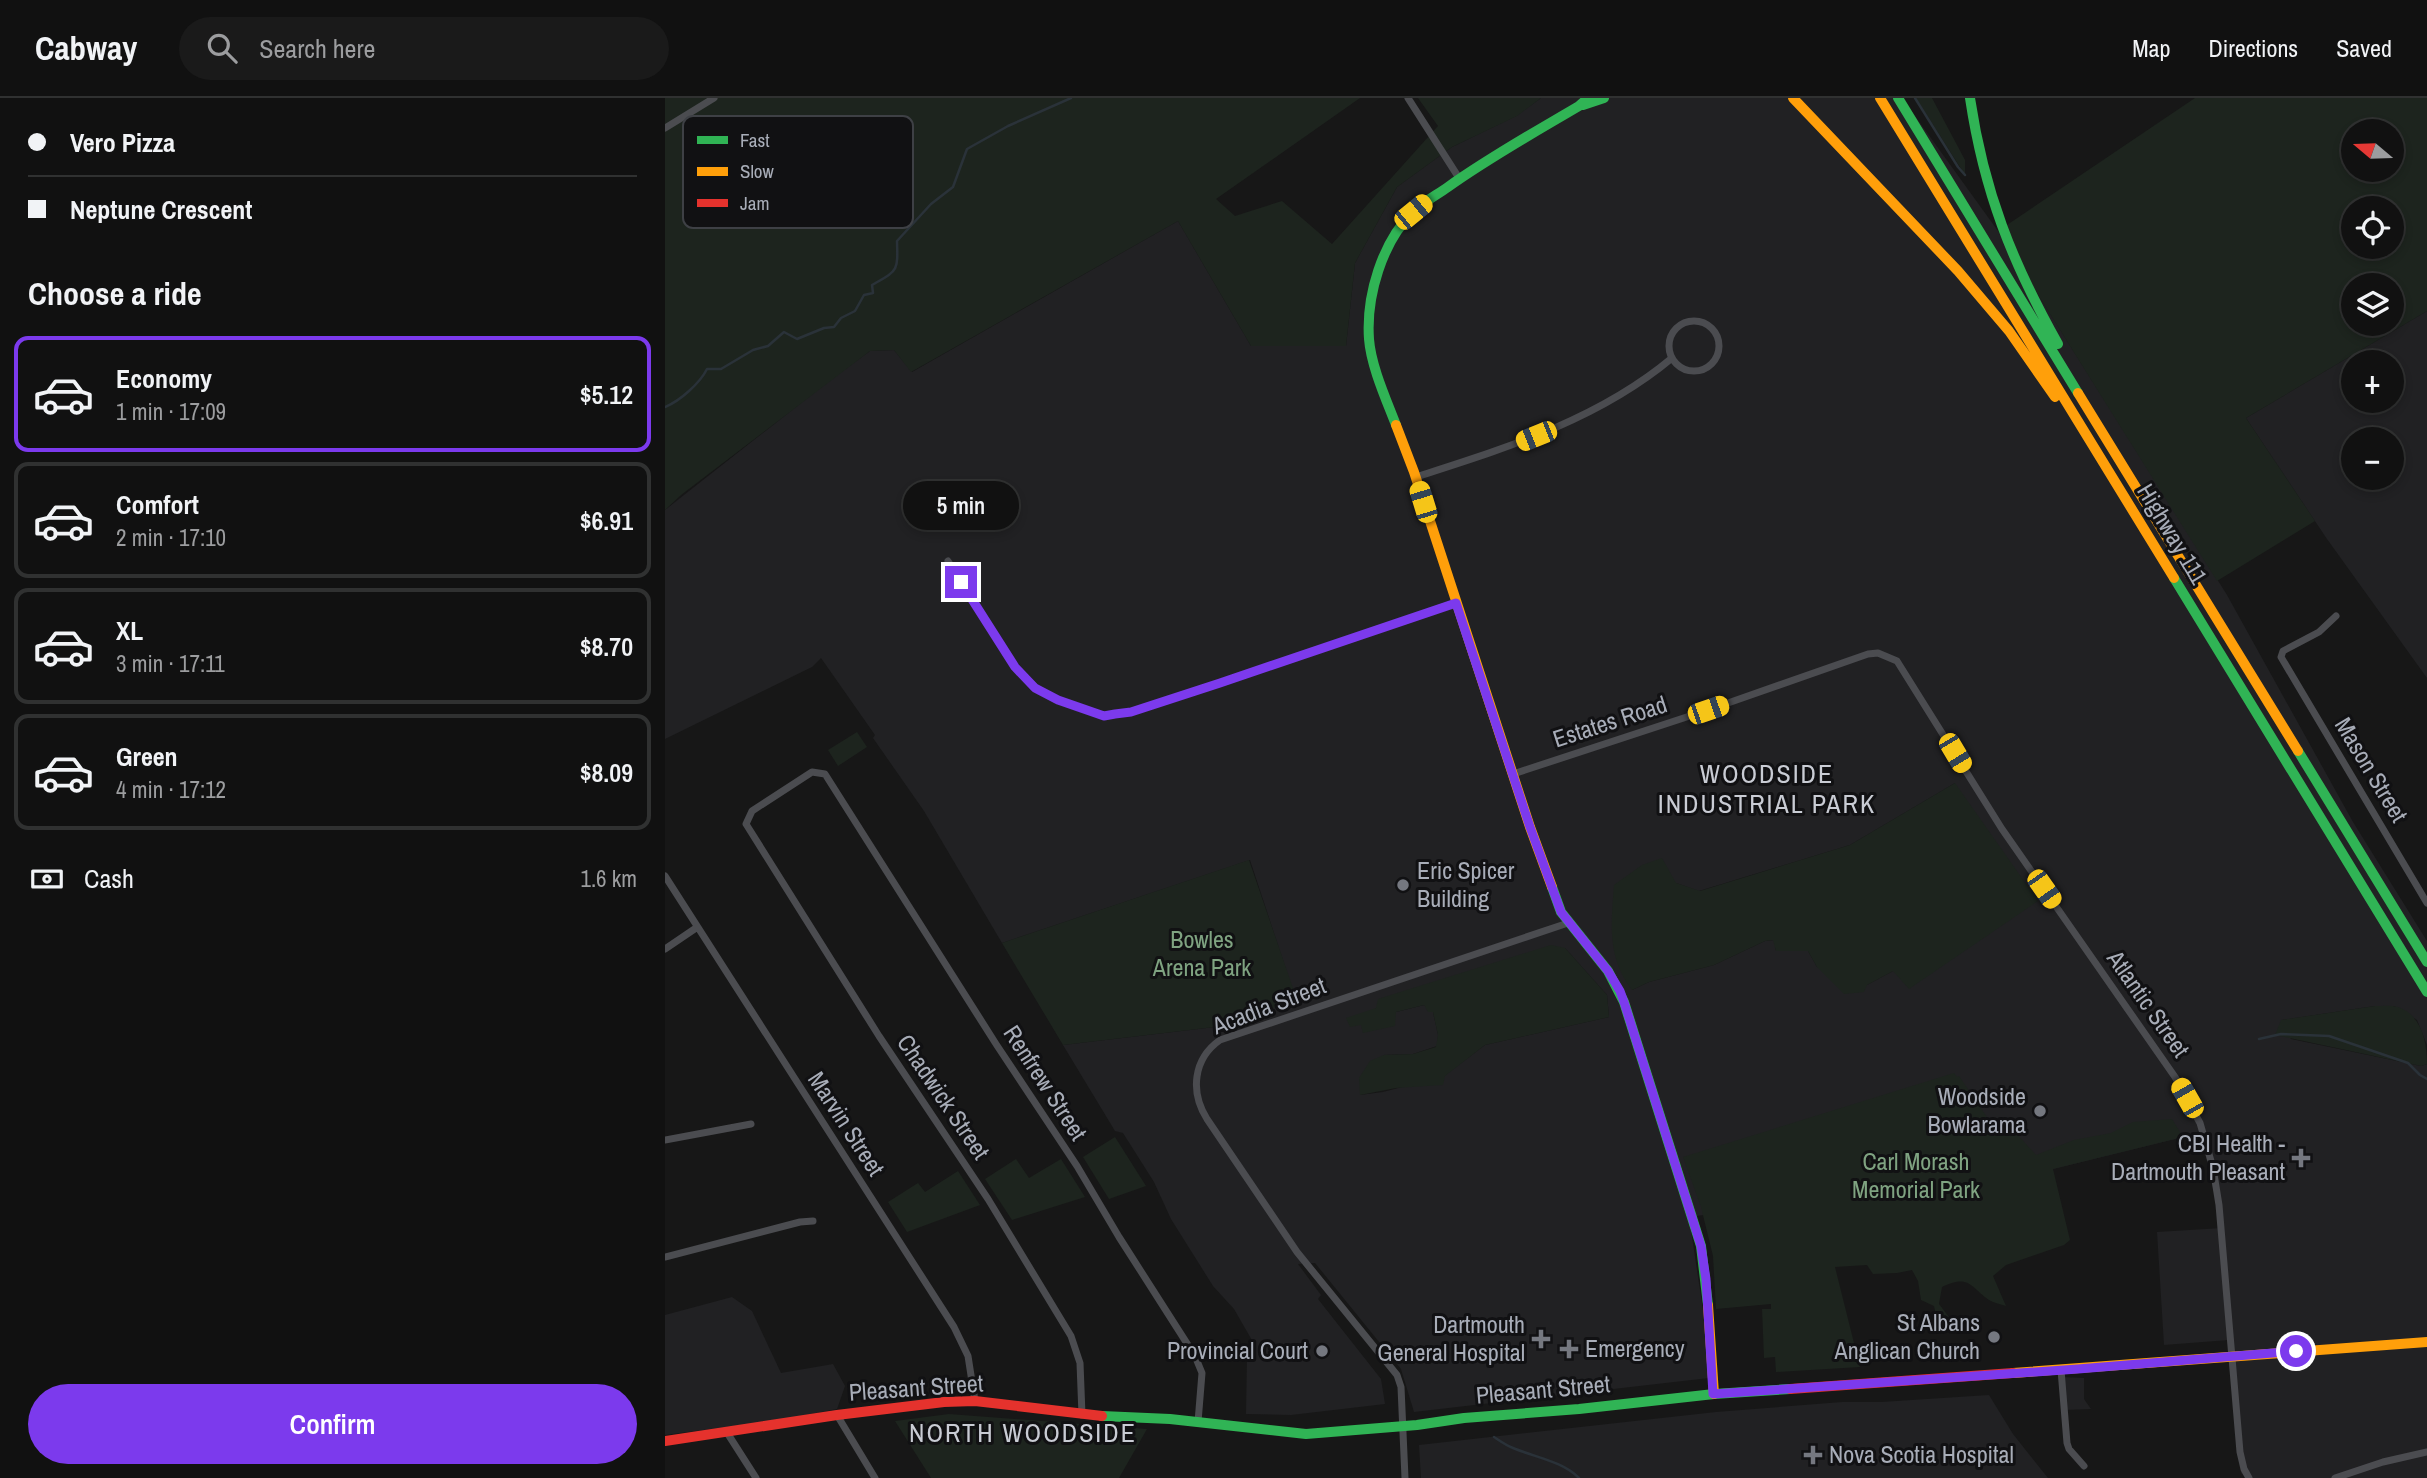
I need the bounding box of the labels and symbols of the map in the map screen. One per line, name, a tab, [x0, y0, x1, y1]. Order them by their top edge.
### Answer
legend	[683, 116, 913, 228]
north arrow	[2341, 119, 2405, 182]
text: Fast	[740, 127, 770, 153]
text: Slow	[740, 158, 775, 184]
text: Jam	[740, 190, 769, 216]
car	[1391, 191, 1436, 233]
car	[1513, 418, 1560, 454]
street label: Highway 111	[2130, 477, 2215, 590]
car	[1407, 479, 1440, 525]
callout: 5 min	[903, 480, 1019, 530]
route end	[945, 566, 977, 598]
street label: Estates Road	[1549, 688, 1671, 755]
car	[1685, 693, 1732, 727]
street label: Mason Street	[2328, 711, 2416, 828]
car	[1936, 730, 1975, 776]
district label: WOODSIDE INDUSTRIAL PARK	[1658, 756, 1876, 821]
place label: Eric Spicer Building	[1417, 854, 1515, 914]
car	[2024, 866, 2065, 912]
marker: Eric Spicer Building	[1395, 877, 1411, 893]
park label: Bowles Arena Park	[1152, 923, 1251, 983]
street label: Atlantic Street	[2100, 943, 2198, 1064]
street label: Acadia Street	[1206, 969, 1331, 1042]
street label: Renfrew Street	[997, 1019, 1095, 1147]
street label: Chadwick Street	[890, 1028, 998, 1166]
street label: Marvin Street	[801, 1065, 893, 1182]
car	[2168, 1075, 2207, 1121]
place label: Woodside Bowlarama	[1928, 1080, 2026, 1140]
marker: Woodside Bowlarama	[2032, 1103, 2048, 1119]
place label: CBI Health - Dartmouth Pleasant	[2111, 1127, 2286, 1187]
park label: Carl Morash Memorial Park	[1852, 1145, 1980, 1205]
marker: CBI Health - Dartmouth Pleasant	[2291, 1148, 2311, 1168]
place label: St Albans Anglican Church	[1834, 1306, 1980, 1366]
place label: Dartmouth General Hospital	[1377, 1308, 1525, 1368]
marker: Dartmouth General Hospital	[1531, 1329, 1551, 1349]
marker: St Albans Anglican Church	[1986, 1329, 2002, 1345]
place label: Emergency	[1585, 1332, 1685, 1364]
place label: Provincial Court	[1167, 1334, 1309, 1366]
route start	[2280, 1335, 2312, 1367]
marker: Emergency	[1559, 1339, 1579, 1359]
marker: Provincial Court	[1314, 1343, 1330, 1359]
street label: Pleasant Street	[848, 1366, 985, 1408]
street label: Pleasant Street	[1474, 1367, 1612, 1411]
district label: NORTH WOODSIDE	[909, 1415, 1137, 1450]
place label: Nova Scotia Hospital	[1829, 1438, 2014, 1470]
marker: Nova Scotia Hospital	[1803, 1445, 1823, 1465]

